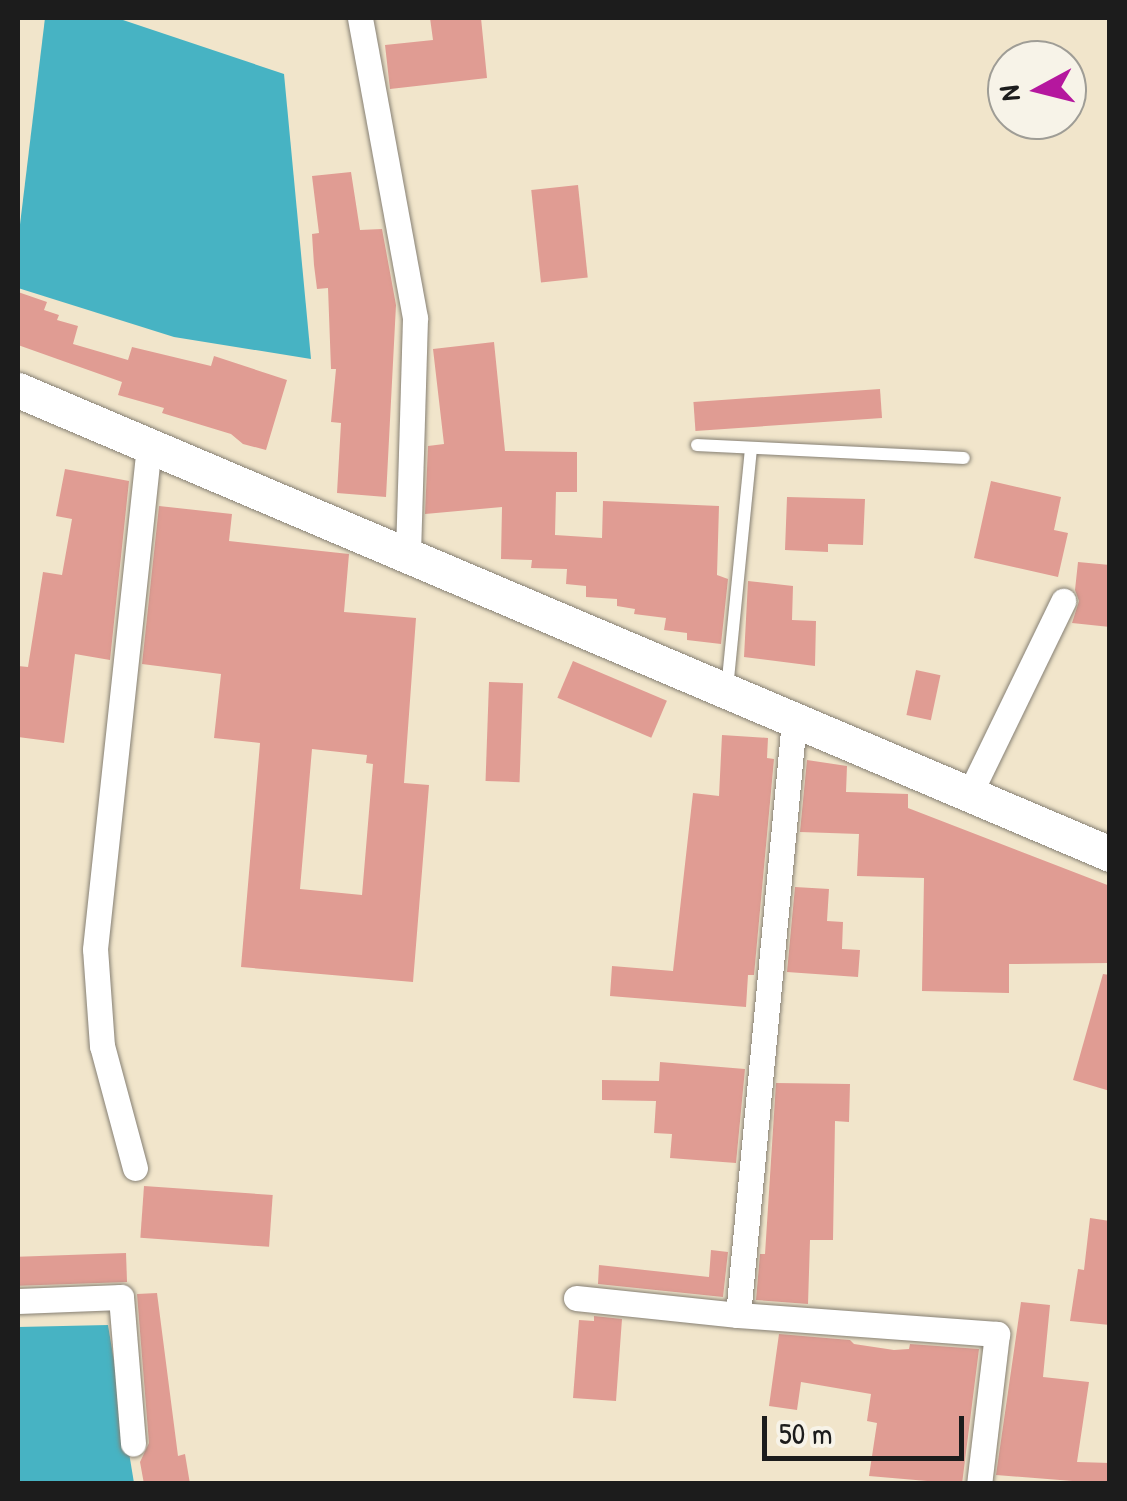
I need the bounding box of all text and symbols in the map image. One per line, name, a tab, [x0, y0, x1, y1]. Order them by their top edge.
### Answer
north arrow	[987, 40, 1087, 140]
text: N	[989, 84, 1029, 103]
scale bar	[767, 1396, 970, 1458]
text: 50 m	[779, 1413, 832, 1453]

